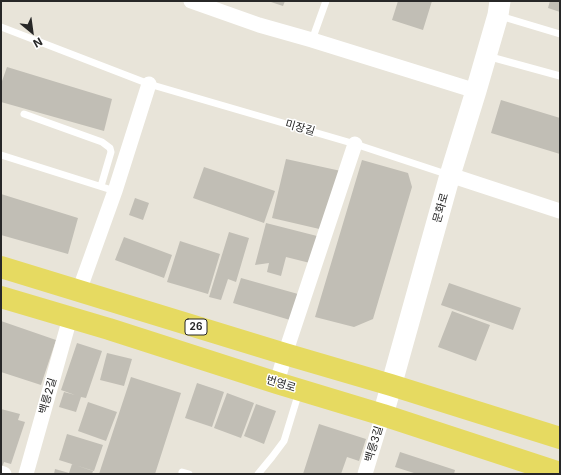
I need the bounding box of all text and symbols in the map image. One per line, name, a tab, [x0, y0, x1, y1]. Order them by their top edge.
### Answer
north arrow	[12, 12, 52, 52]
text: N	[31, 34, 45, 51]
street label: 미장길	[284, 117, 316, 139]
street label: 문화로	[430, 192, 452, 224]
road number: 26	[185, 319, 207, 335]
street label: 번영로	[265, 373, 297, 395]
street label: 백릉2길	[37, 376, 59, 416]
street label: 백릉3길	[362, 424, 386, 464]

